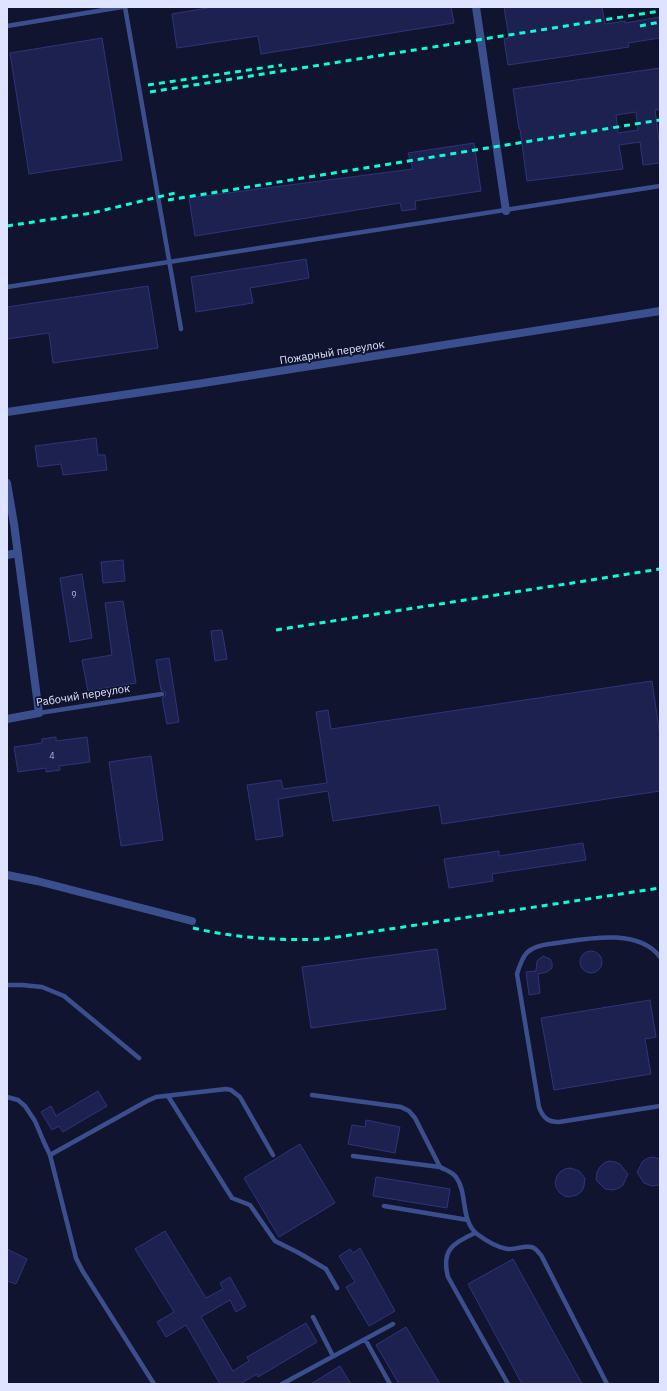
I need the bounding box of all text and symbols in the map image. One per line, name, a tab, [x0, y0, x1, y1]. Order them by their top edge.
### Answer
street label: Пожарный переулок	[278, 337, 386, 367]
house number: 9	[71, 589, 77, 600]
street label: Рабочий переулок	[35, 681, 131, 709]
house number: 4	[49, 750, 55, 761]

